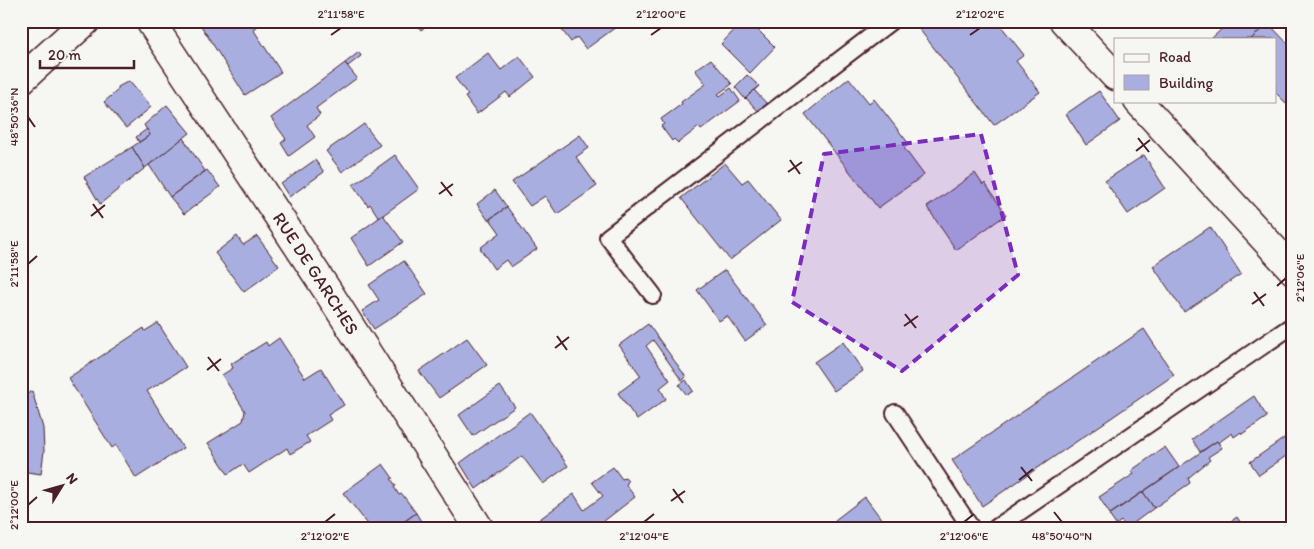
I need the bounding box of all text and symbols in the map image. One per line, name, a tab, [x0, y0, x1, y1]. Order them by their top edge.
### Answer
text: 2°11'58"E	[317, 7, 365, 21]
text: 2°12'00"E	[636, 7, 686, 21]
text: 2°12'02"E	[956, 7, 1005, 21]
scale bar	[40, 38, 134, 70]
legend	[1114, 38, 1276, 102]
text: 20 m	[48, 46, 82, 64]
text: Road	[1159, 48, 1192, 66]
text: Building	[1159, 74, 1213, 92]
text: 48°50'36"N	[7, 88, 21, 146]
street label: RUE DE GARCHES	[268, 208, 364, 339]
text: 2°11'58"E	[7, 240, 21, 288]
text: 2°12'06"E	[1293, 253, 1307, 302]
north arrow	[38, 462, 88, 512]
text: N	[62, 470, 82, 487]
text: 2°12'00"E	[7, 480, 21, 530]
text: 2°12'02"E	[301, 529, 350, 543]
text: 2°12'04"E	[619, 529, 669, 543]
text: 2°12'06"E	[940, 529, 989, 543]
text: 48°50'40"N	[1032, 529, 1092, 543]

